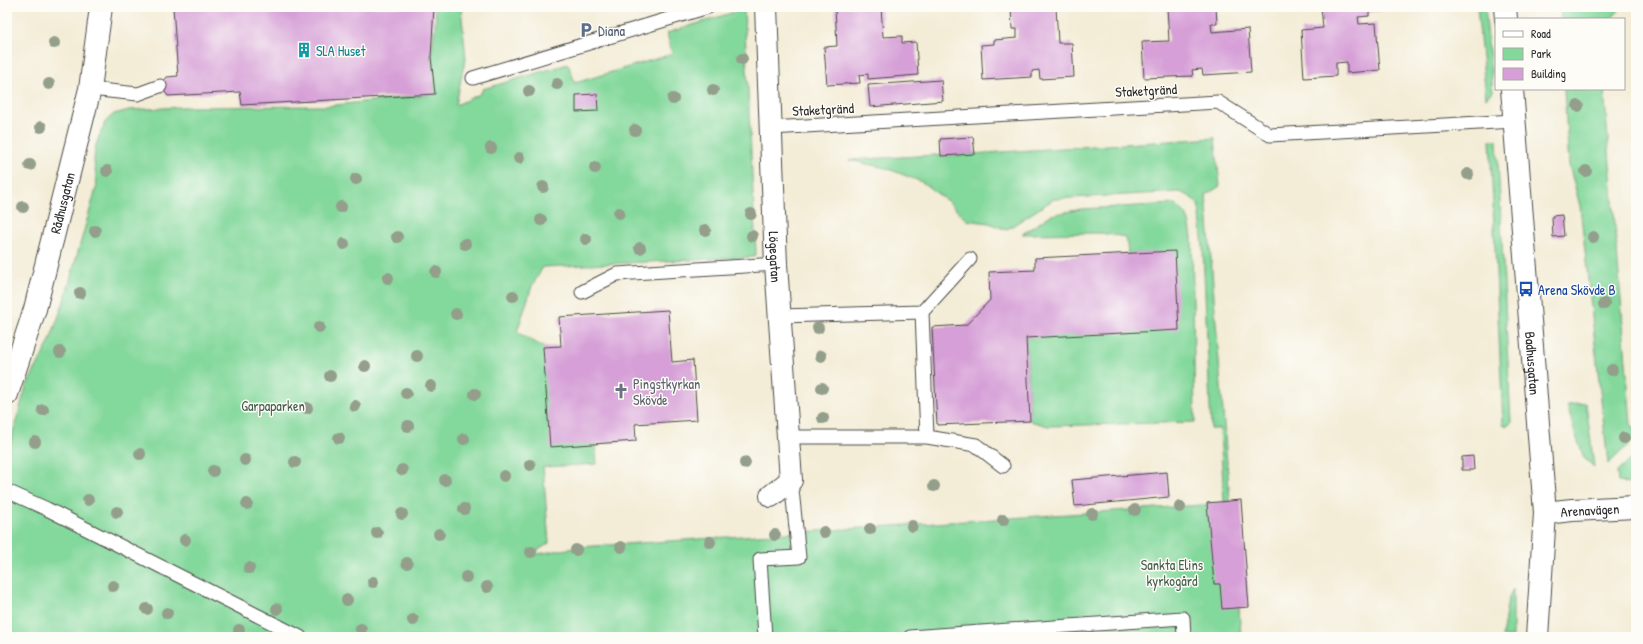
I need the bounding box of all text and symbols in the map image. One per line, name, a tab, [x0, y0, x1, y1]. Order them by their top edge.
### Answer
legend	[1495, 18, 1625, 90]
parking icon: Diana	[577, 21, 595, 39]
place label: Diana	[598, 21, 626, 40]
text: Road	[1531, 25, 1551, 42]
building icon: SLA Huset	[295, 41, 313, 59]
place label: SLA Huset	[316, 41, 366, 60]
text: Park	[1531, 45, 1551, 62]
text: Building	[1531, 65, 1566, 82]
street label: Staketgränd	[1115, 79, 1178, 102]
street label: Staketgränd	[792, 98, 855, 121]
street label: Rådhusgatan	[45, 170, 78, 235]
street label: Lögegatan	[765, 231, 787, 283]
bus stop icon: Arena Skövde B	[1517, 280, 1535, 298]
place label: Arena Skövde B	[1538, 280, 1616, 299]
street label: Badhusgatan	[1521, 331, 1545, 395]
place label: Pingstkyrkan Skövde	[633, 374, 700, 409]
church icon: Pingstkyrkan Skövde	[612, 382, 630, 400]
park label: Garpaparken	[241, 396, 305, 416]
street label: Arenavägen	[1559, 498, 1620, 521]
park label: Sankta Elins kyrkogård	[1141, 555, 1203, 591]

